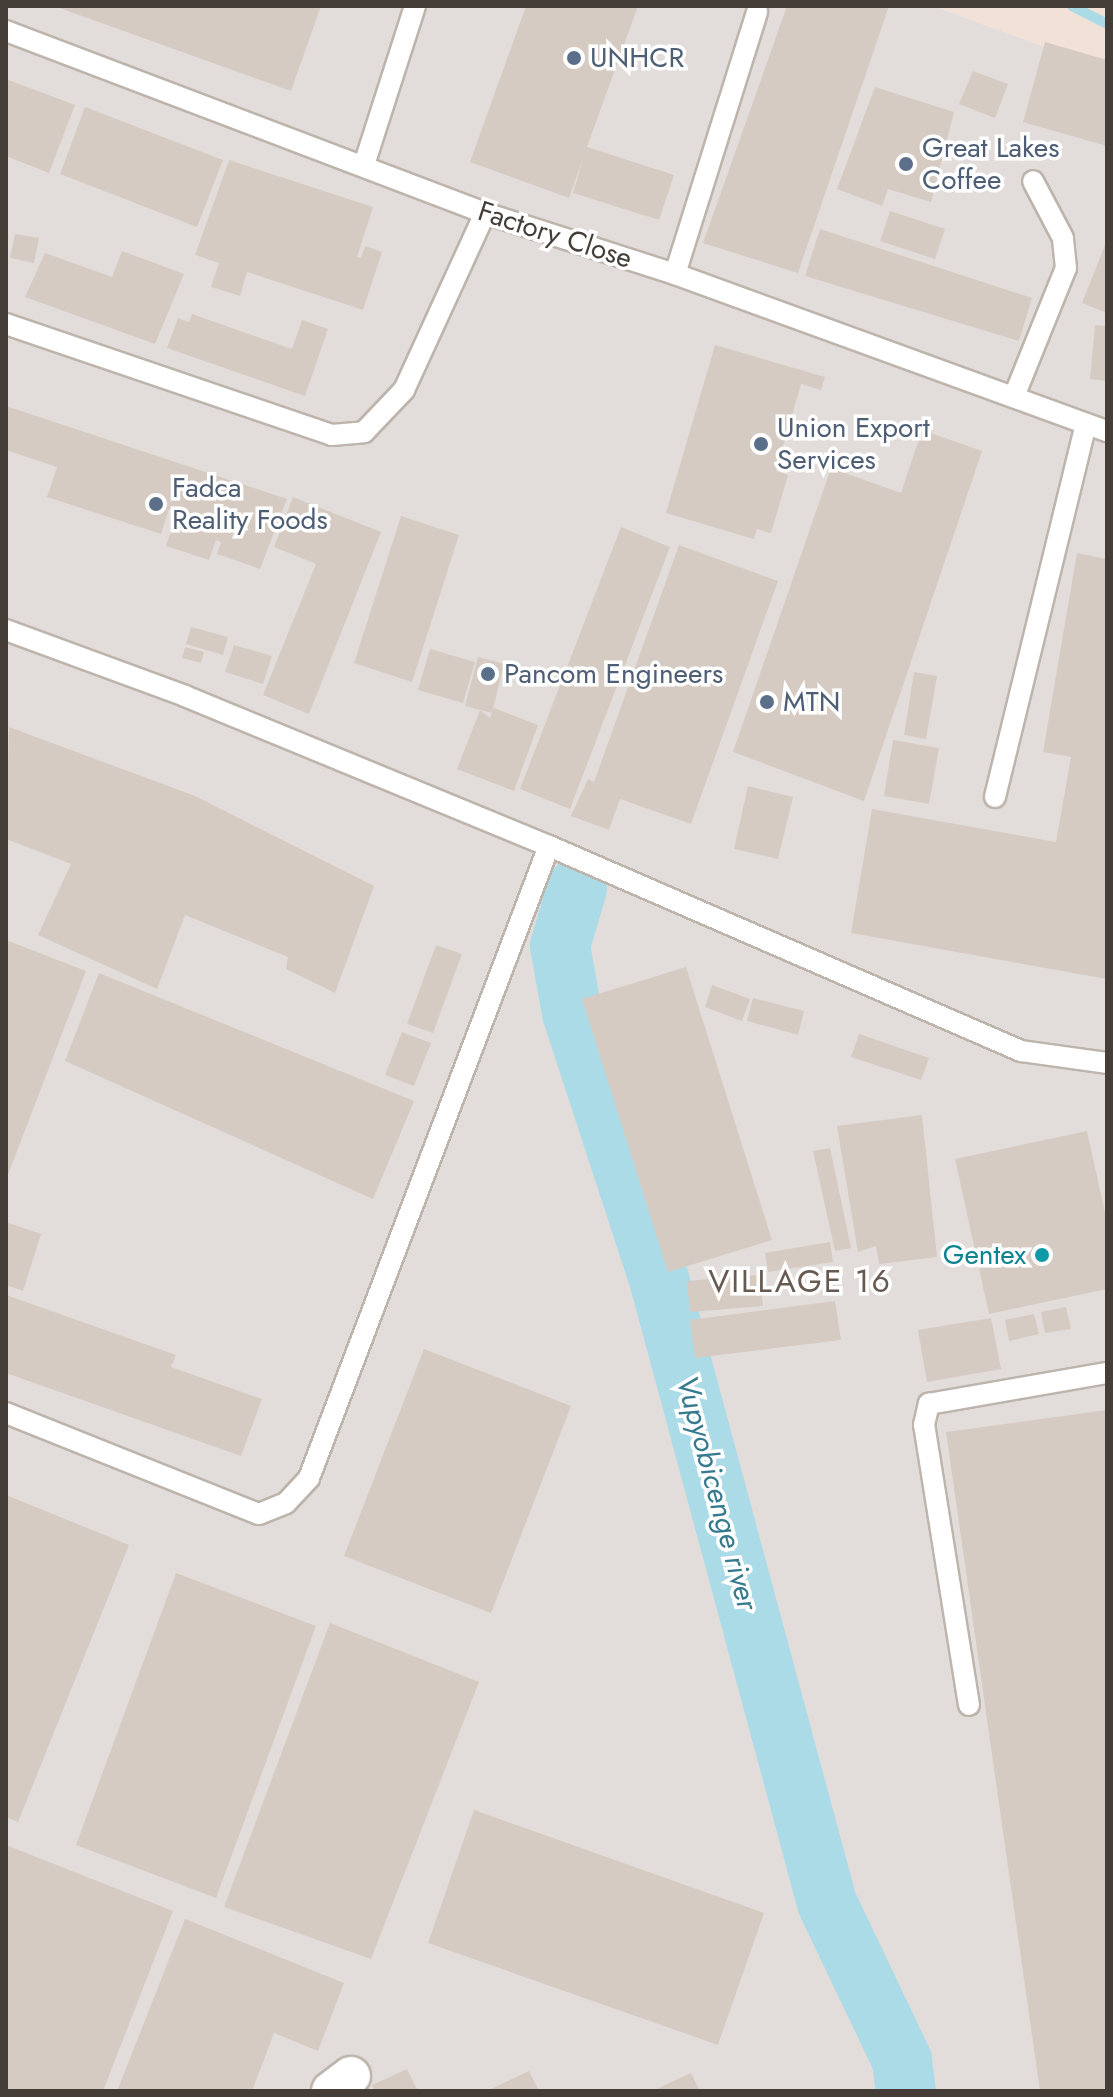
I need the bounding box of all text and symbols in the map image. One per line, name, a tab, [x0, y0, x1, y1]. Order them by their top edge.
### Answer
place label: UNHCR	[590, 41, 684, 75]
marker: UNHCR	[565, 49, 583, 67]
place label: Great Lakes Coffee	[922, 131, 1060, 197]
marker: Great Lakes Coffee	[897, 155, 915, 173]
street label: Factory Close	[474, 194, 636, 276]
place label: Union Export Services	[777, 411, 930, 477]
marker: Union Export Services	[752, 435, 770, 453]
place label: Fadca Reality Foods	[172, 471, 328, 537]
marker: Fadca Reality Foods	[147, 495, 165, 513]
place label: Pancom Engineers	[504, 657, 723, 691]
marker: Pancom Engineers	[479, 665, 497, 683]
place label: MTN	[783, 685, 840, 719]
marker: MTN	[758, 693, 776, 711]
place label: Gentex	[943, 1238, 1026, 1272]
marker: Gentex	[1033, 1246, 1051, 1264]
district label: VILLAGE 16	[708, 1262, 892, 1300]
water label: Vupyobicenge river	[668, 1372, 766, 1614]

